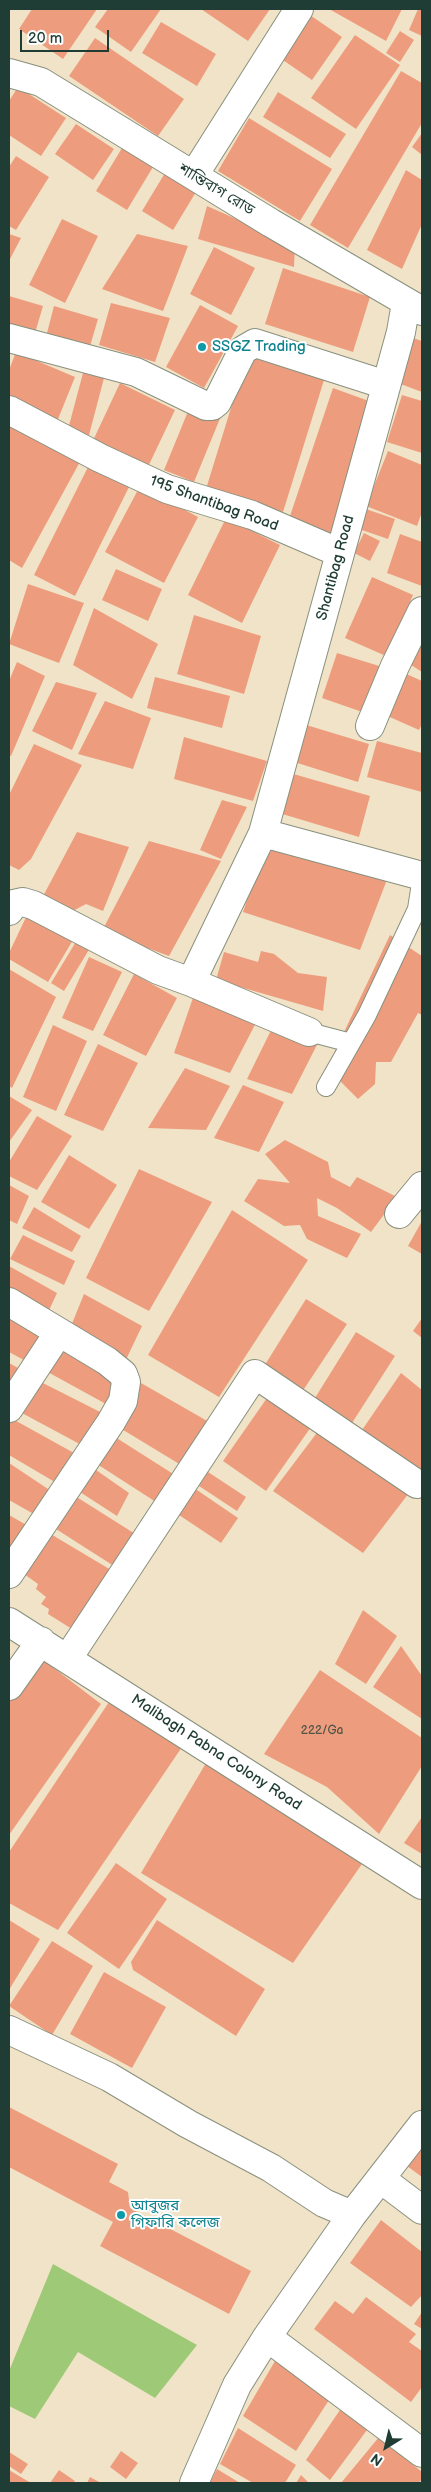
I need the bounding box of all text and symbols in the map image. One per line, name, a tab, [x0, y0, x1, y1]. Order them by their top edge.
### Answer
scale bar	[22, 20, 111, 52]
text: 20 m	[28, 29, 62, 48]
street label: শান্তিবাগ রোড	[175, 160, 257, 220]
place label: SSGZ Trading	[212, 338, 306, 356]
marker: SSGZ Trading	[196, 341, 208, 353]
street label: 195 Shantibag Road	[147, 472, 281, 536]
street label: Shantibag Road	[313, 513, 359, 623]
street label: Malibagh Pabna Colony Road	[127, 1691, 305, 1815]
house number: 222/Ga	[301, 1724, 343, 1738]
place label: আবুজর গিফারি কলেজ	[131, 2197, 220, 2232]
marker: আবুজর গিফারি কলেজ	[115, 2209, 127, 2221]
north arrow	[361, 2422, 411, 2472]
text: N	[368, 2450, 386, 2470]

